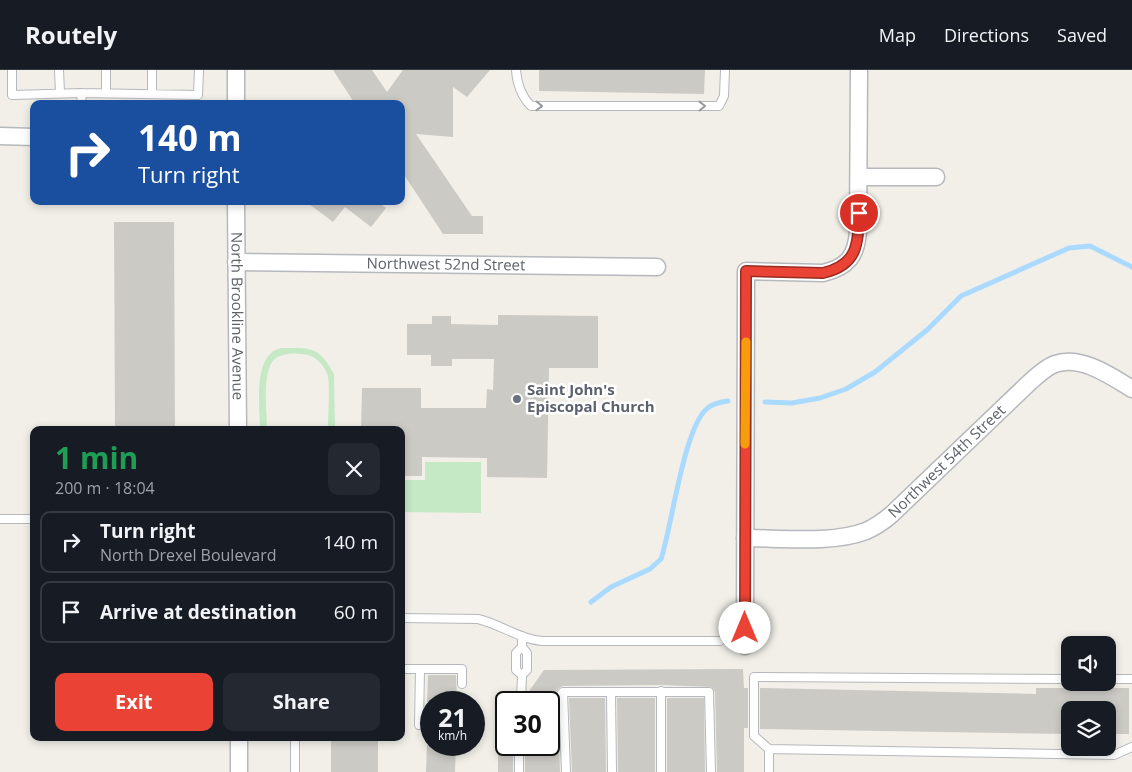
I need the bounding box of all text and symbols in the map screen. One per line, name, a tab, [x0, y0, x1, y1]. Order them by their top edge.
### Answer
text: Routely	[25, 18, 117, 51]
text: Map	[879, 23, 916, 47]
text: Directions	[944, 23, 1029, 47]
text: Saved	[1057, 23, 1107, 47]
one-way arrow	[536, 101, 543, 111]
one-way arrow	[698, 101, 706, 111]
text: 140 m	[138, 114, 242, 161]
icon: right	[55, 120, 120, 185]
text: Turn right	[138, 159, 240, 189]
pin	[838, 192, 880, 234]
icon: arrive	[845, 199, 873, 227]
street label: North Brookline Avenue	[227, 232, 249, 400]
street label: Northwest 52nd Street	[366, 253, 526, 274]
place label: Saint John's Episcopal Church	[527, 379, 655, 416]
marker: Saint John's Episcopal Church	[511, 393, 523, 405]
street label: Northwest 54th Street	[883, 400, 1009, 522]
text: 1 min	[55, 437, 138, 478]
button: close	[328, 443, 380, 495]
text: 200 m · 18:04	[55, 477, 155, 499]
text: Turn right	[100, 518, 195, 544]
icon: right	[57, 528, 85, 556]
text: 140 m	[323, 529, 378, 555]
text: North Drexel Boulevard	[100, 544, 277, 566]
icon: arrive	[57, 598, 85, 626]
text: Arrive at destination	[100, 599, 297, 625]
text: 60 m	[334, 599, 378, 625]
position arrow	[718, 601, 770, 653]
map controls	[1061, 636, 1116, 756]
button: sound	[1061, 636, 1116, 691]
button: Exit	[55, 673, 213, 731]
button: Share	[223, 673, 380, 731]
speed limit sign: 30	[495, 691, 560, 756]
text: 21	[438, 700, 467, 734]
button: layers	[1061, 701, 1116, 756]
text: km/h	[438, 727, 467, 744]

